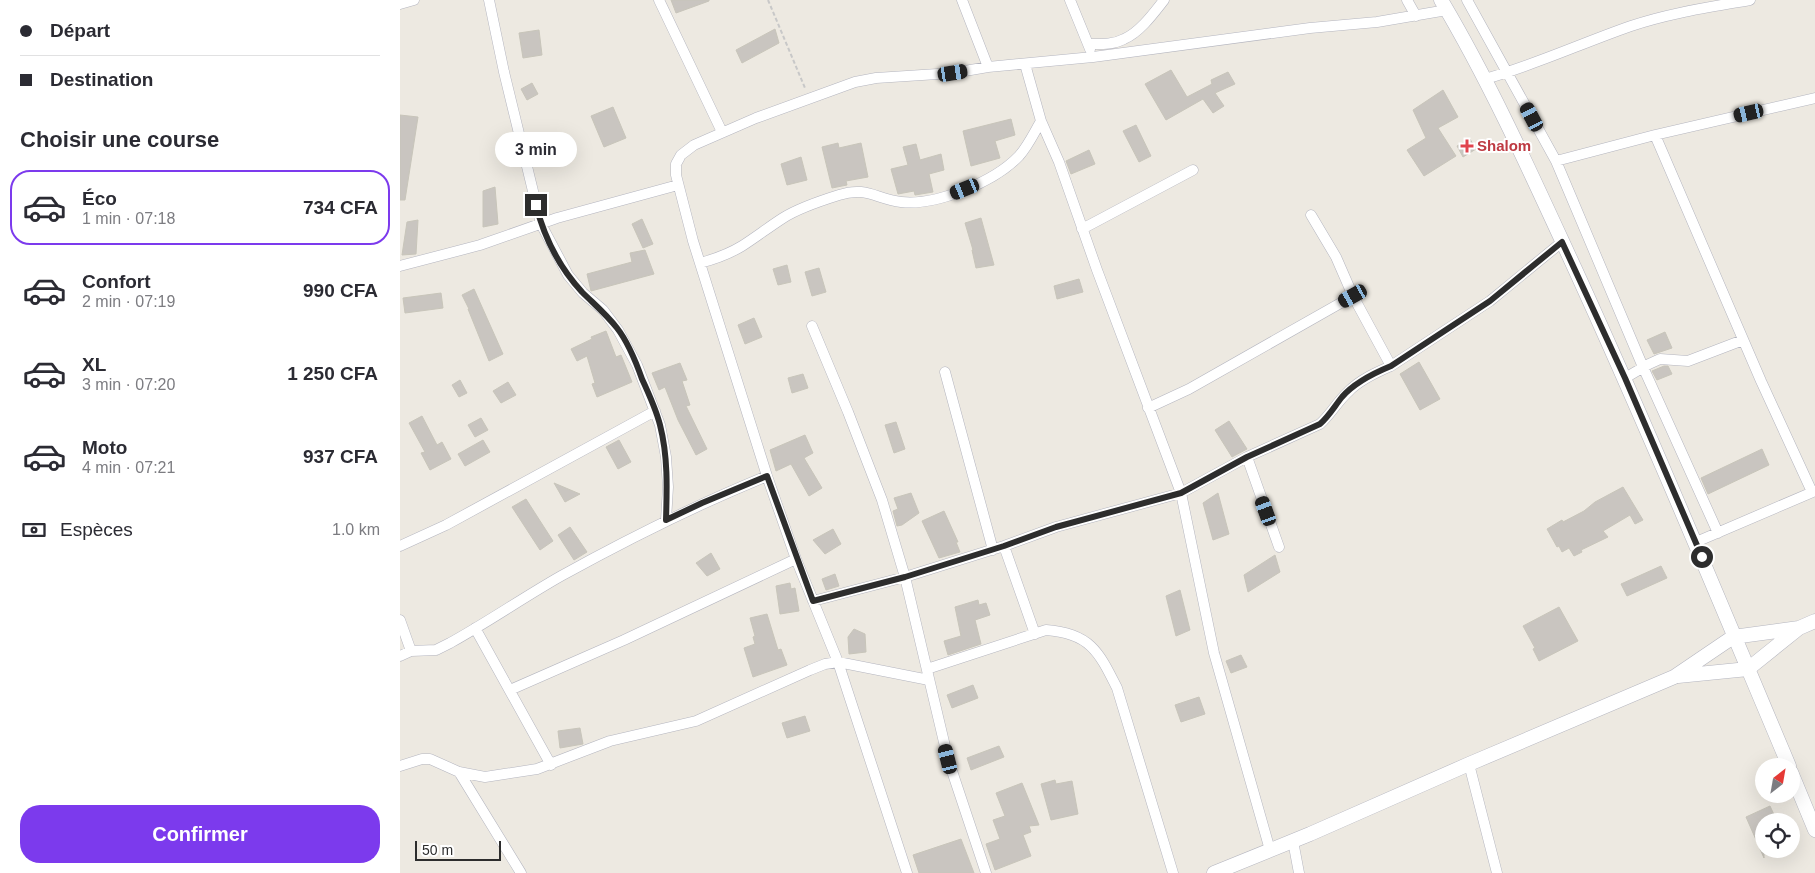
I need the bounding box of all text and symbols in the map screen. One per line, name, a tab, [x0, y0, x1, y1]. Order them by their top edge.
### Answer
text: Départ	[50, 20, 110, 41]
car	[937, 63, 968, 83]
text: Destination	[50, 69, 153, 90]
car	[1518, 100, 1545, 134]
car	[1732, 102, 1765, 124]
text: Choisir une course	[20, 127, 219, 152]
callout: 3 min	[495, 132, 577, 168]
place label: Shalom	[1477, 137, 1531, 154]
marker: Shalom	[1461, 140, 1473, 152]
text: 3 min	[515, 141, 557, 158]
car	[948, 176, 981, 202]
icon: car	[22, 185, 67, 230]
text: Éco	[82, 188, 117, 209]
route end	[525, 194, 547, 216]
text: 734 CFA	[303, 197, 378, 218]
text: 1 min · 07:18	[82, 210, 175, 227]
icon: car	[22, 268, 67, 313]
text: Confort	[82, 271, 151, 292]
text: 990 CFA	[303, 280, 378, 301]
car	[1336, 282, 1369, 310]
text: 2 min · 07:19	[82, 293, 175, 310]
icon: car	[22, 351, 67, 396]
text: XL	[82, 354, 106, 375]
text: 1 250 CFA	[287, 363, 378, 384]
text: 3 min · 07:20	[82, 376, 175, 393]
icon: car	[22, 434, 67, 479]
text: Moto	[82, 437, 127, 458]
text: 937 CFA	[303, 446, 378, 467]
text: 4 min · 07:21	[82, 459, 175, 476]
car	[1253, 494, 1278, 528]
icon: cash	[20, 516, 48, 544]
text: Espèces	[60, 519, 133, 540]
text: 1.0 km	[332, 521, 380, 538]
route start	[1691, 546, 1713, 568]
car	[937, 743, 958, 775]
north arrow	[1755, 758, 1800, 802]
map controls	[1755, 758, 1800, 858]
button: Confirmer	[20, 805, 380, 863]
button: locate	[1755, 813, 1800, 858]
scale bar	[415, 838, 501, 861]
text: 50 m	[422, 842, 453, 858]

